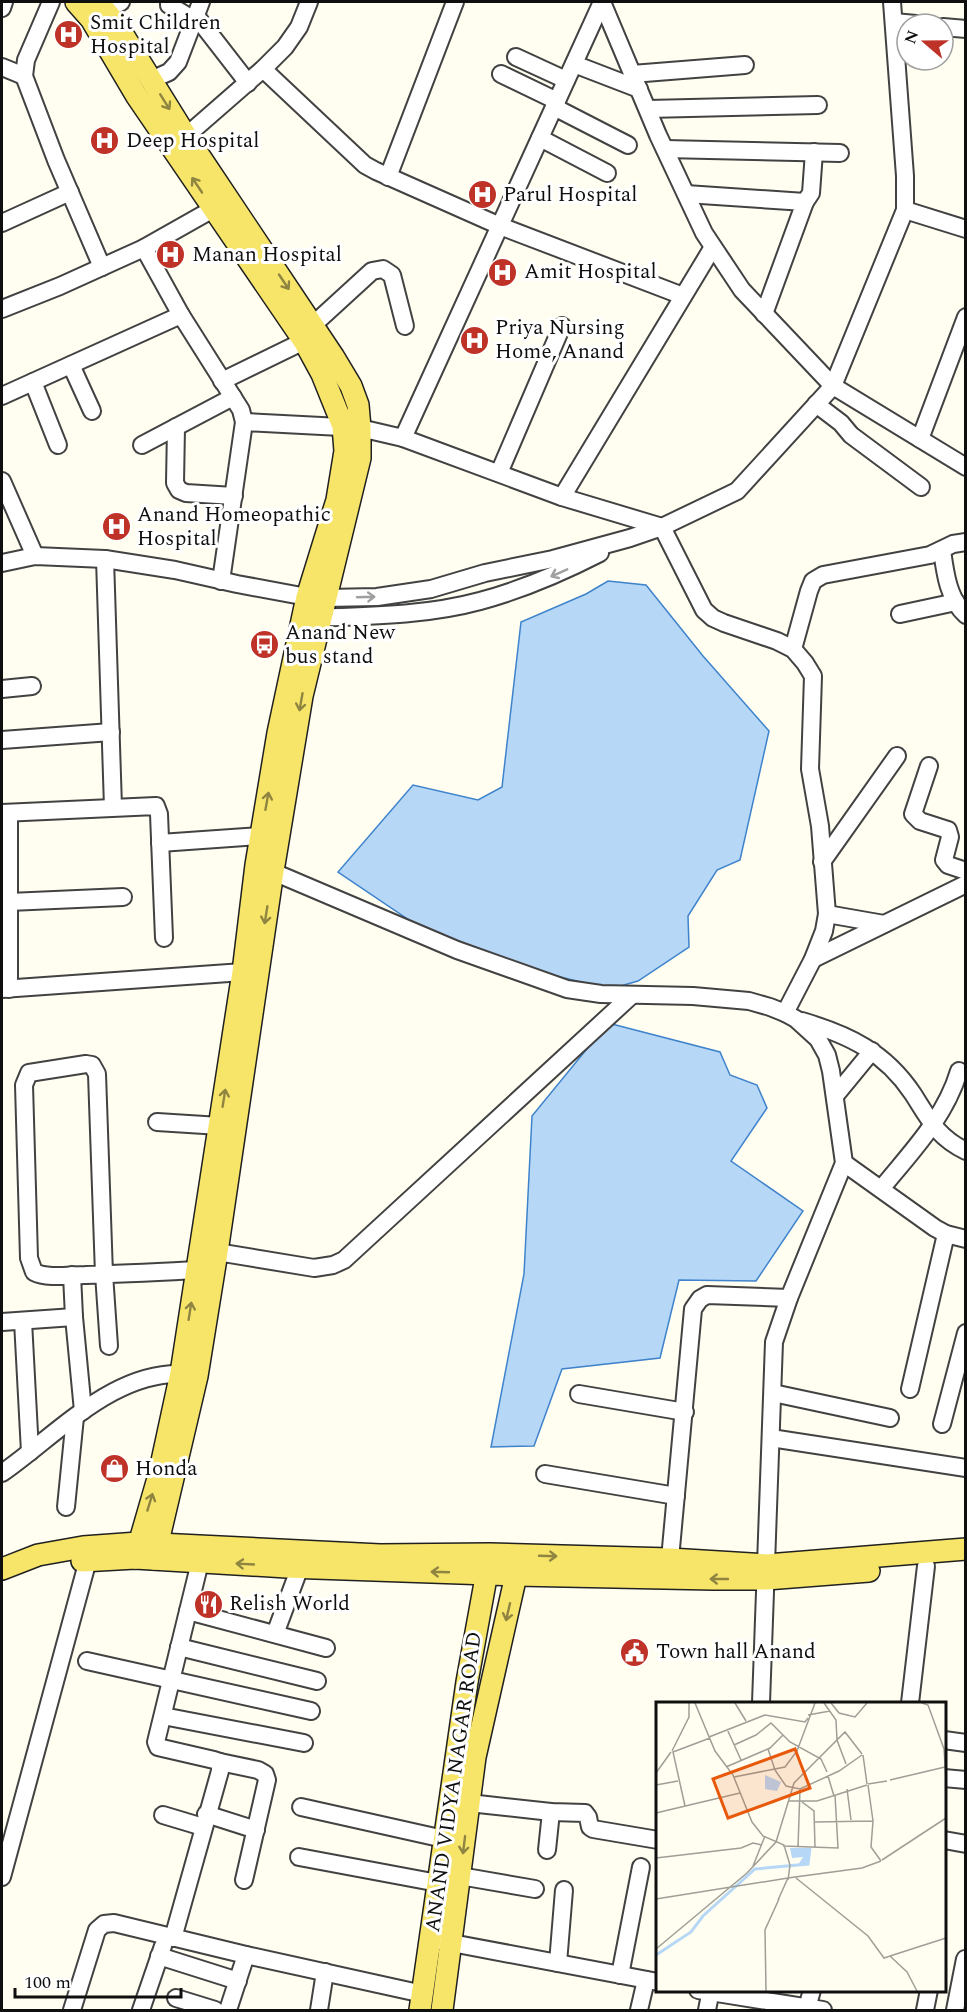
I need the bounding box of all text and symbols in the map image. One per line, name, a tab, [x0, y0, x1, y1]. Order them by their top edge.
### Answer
place label: Smit Children Hospital	[90, 7, 221, 63]
north arrow	[895, 12, 955, 72]
hospital icon: Smit Children Hospital	[53, 19, 85, 51]
text: N	[898, 27, 925, 47]
one-way arrow	[160, 93, 172, 110]
hospital icon: Deep Hospital	[89, 125, 121, 157]
place label: Deep Hospital	[126, 125, 259, 157]
one-way arrow	[190, 177, 202, 194]
hospital icon: Parul Hospital	[466, 179, 498, 211]
place label: Parul Hospital	[503, 179, 637, 211]
hospital icon: Manan Hospital	[155, 239, 187, 271]
place label: Manan Hospital	[192, 239, 342, 271]
hospital icon: Amit Hospital	[487, 256, 519, 288]
place label: Amit Hospital	[524, 256, 657, 288]
one-way arrow	[278, 274, 291, 291]
place label: Priya Nursing Home, Anand	[495, 312, 625, 368]
hospital icon: Priya Nursing Home, Anand	[458, 324, 490, 356]
place label: Anand Homeopathic Hospital	[137, 499, 331, 555]
hospital icon: Anand Homeopathic Hospital	[100, 511, 132, 543]
one-way arrow	[550, 568, 568, 580]
one-way arrow	[355, 591, 375, 603]
place label: Anand New bus stand	[285, 617, 396, 673]
bus stop icon: Anand New bus stand	[248, 629, 280, 661]
one-way arrow	[295, 691, 306, 711]
one-way arrow	[262, 792, 273, 812]
one-way arrow	[261, 904, 272, 924]
one-way arrow	[219, 1089, 230, 1108]
one-way arrow	[185, 1302, 196, 1322]
shop icon: Honda	[98, 1453, 130, 1485]
place label: Honda	[135, 1453, 198, 1485]
one-way arrow	[145, 1493, 156, 1512]
one-way arrow	[538, 1550, 558, 1562]
one-way arrow	[236, 1559, 256, 1570]
one-way arrow	[430, 1566, 450, 1577]
one-way arrow	[709, 1573, 729, 1585]
restaurant icon: Relish World	[192, 1588, 224, 1620]
place label: Relish World	[229, 1588, 350, 1620]
one-way arrow	[501, 1602, 513, 1621]
street label: ANAND VIDYA NAGAR ROAD	[417, 1630, 491, 1934]
public building icon: Town hall Anand	[619, 1636, 651, 1668]
place label: Town hall Anand	[656, 1636, 816, 1668]
inset map	[656, 1702, 946, 1991]
one-way arrow	[458, 1834, 469, 1854]
scale bar	[15, 1961, 182, 1999]
text: 100 m	[24, 1969, 71, 1996]

